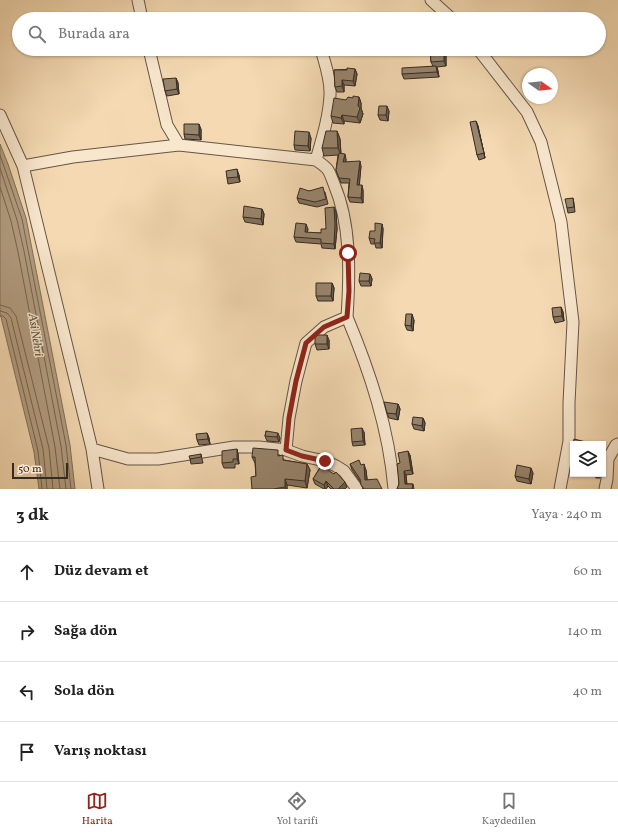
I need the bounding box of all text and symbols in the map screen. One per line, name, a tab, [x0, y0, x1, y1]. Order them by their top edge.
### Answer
search box	[12, 12, 606, 56]
icon: search	[26, 23, 48, 45]
text: Burada ara	[58, 24, 130, 45]
north arrow	[522, 68, 558, 104]
route start	[339, 244, 357, 262]
water label: Asi Nehri	[24, 312, 46, 358]
map controls	[570, 441, 606, 477]
button: layers	[570, 441, 606, 477]
route end	[316, 452, 334, 470]
scale bar	[12, 461, 68, 480]
text: 50 m	[18, 462, 42, 477]
text: 3 dk	[16, 504, 49, 527]
text: Yaya · 240 m	[531, 506, 602, 524]
icon: ahead	[16, 561, 38, 583]
text: Düz devam et	[54, 561, 149, 582]
text: 60 m	[574, 563, 602, 581]
icon: right	[16, 621, 38, 643]
text: Sağa dön	[54, 621, 118, 642]
text: 140 m	[568, 623, 602, 641]
icon: left	[16, 681, 38, 703]
text: Sola dön	[54, 681, 115, 702]
text: 40 m	[573, 683, 602, 701]
icon: arrive	[16, 741, 38, 763]
text: Varış noktası	[54, 741, 147, 762]
tab: Harita	[82, 790, 113, 829]
tab: Yol tarifi	[276, 790, 318, 829]
tab: Kaydedilen	[482, 790, 536, 829]

